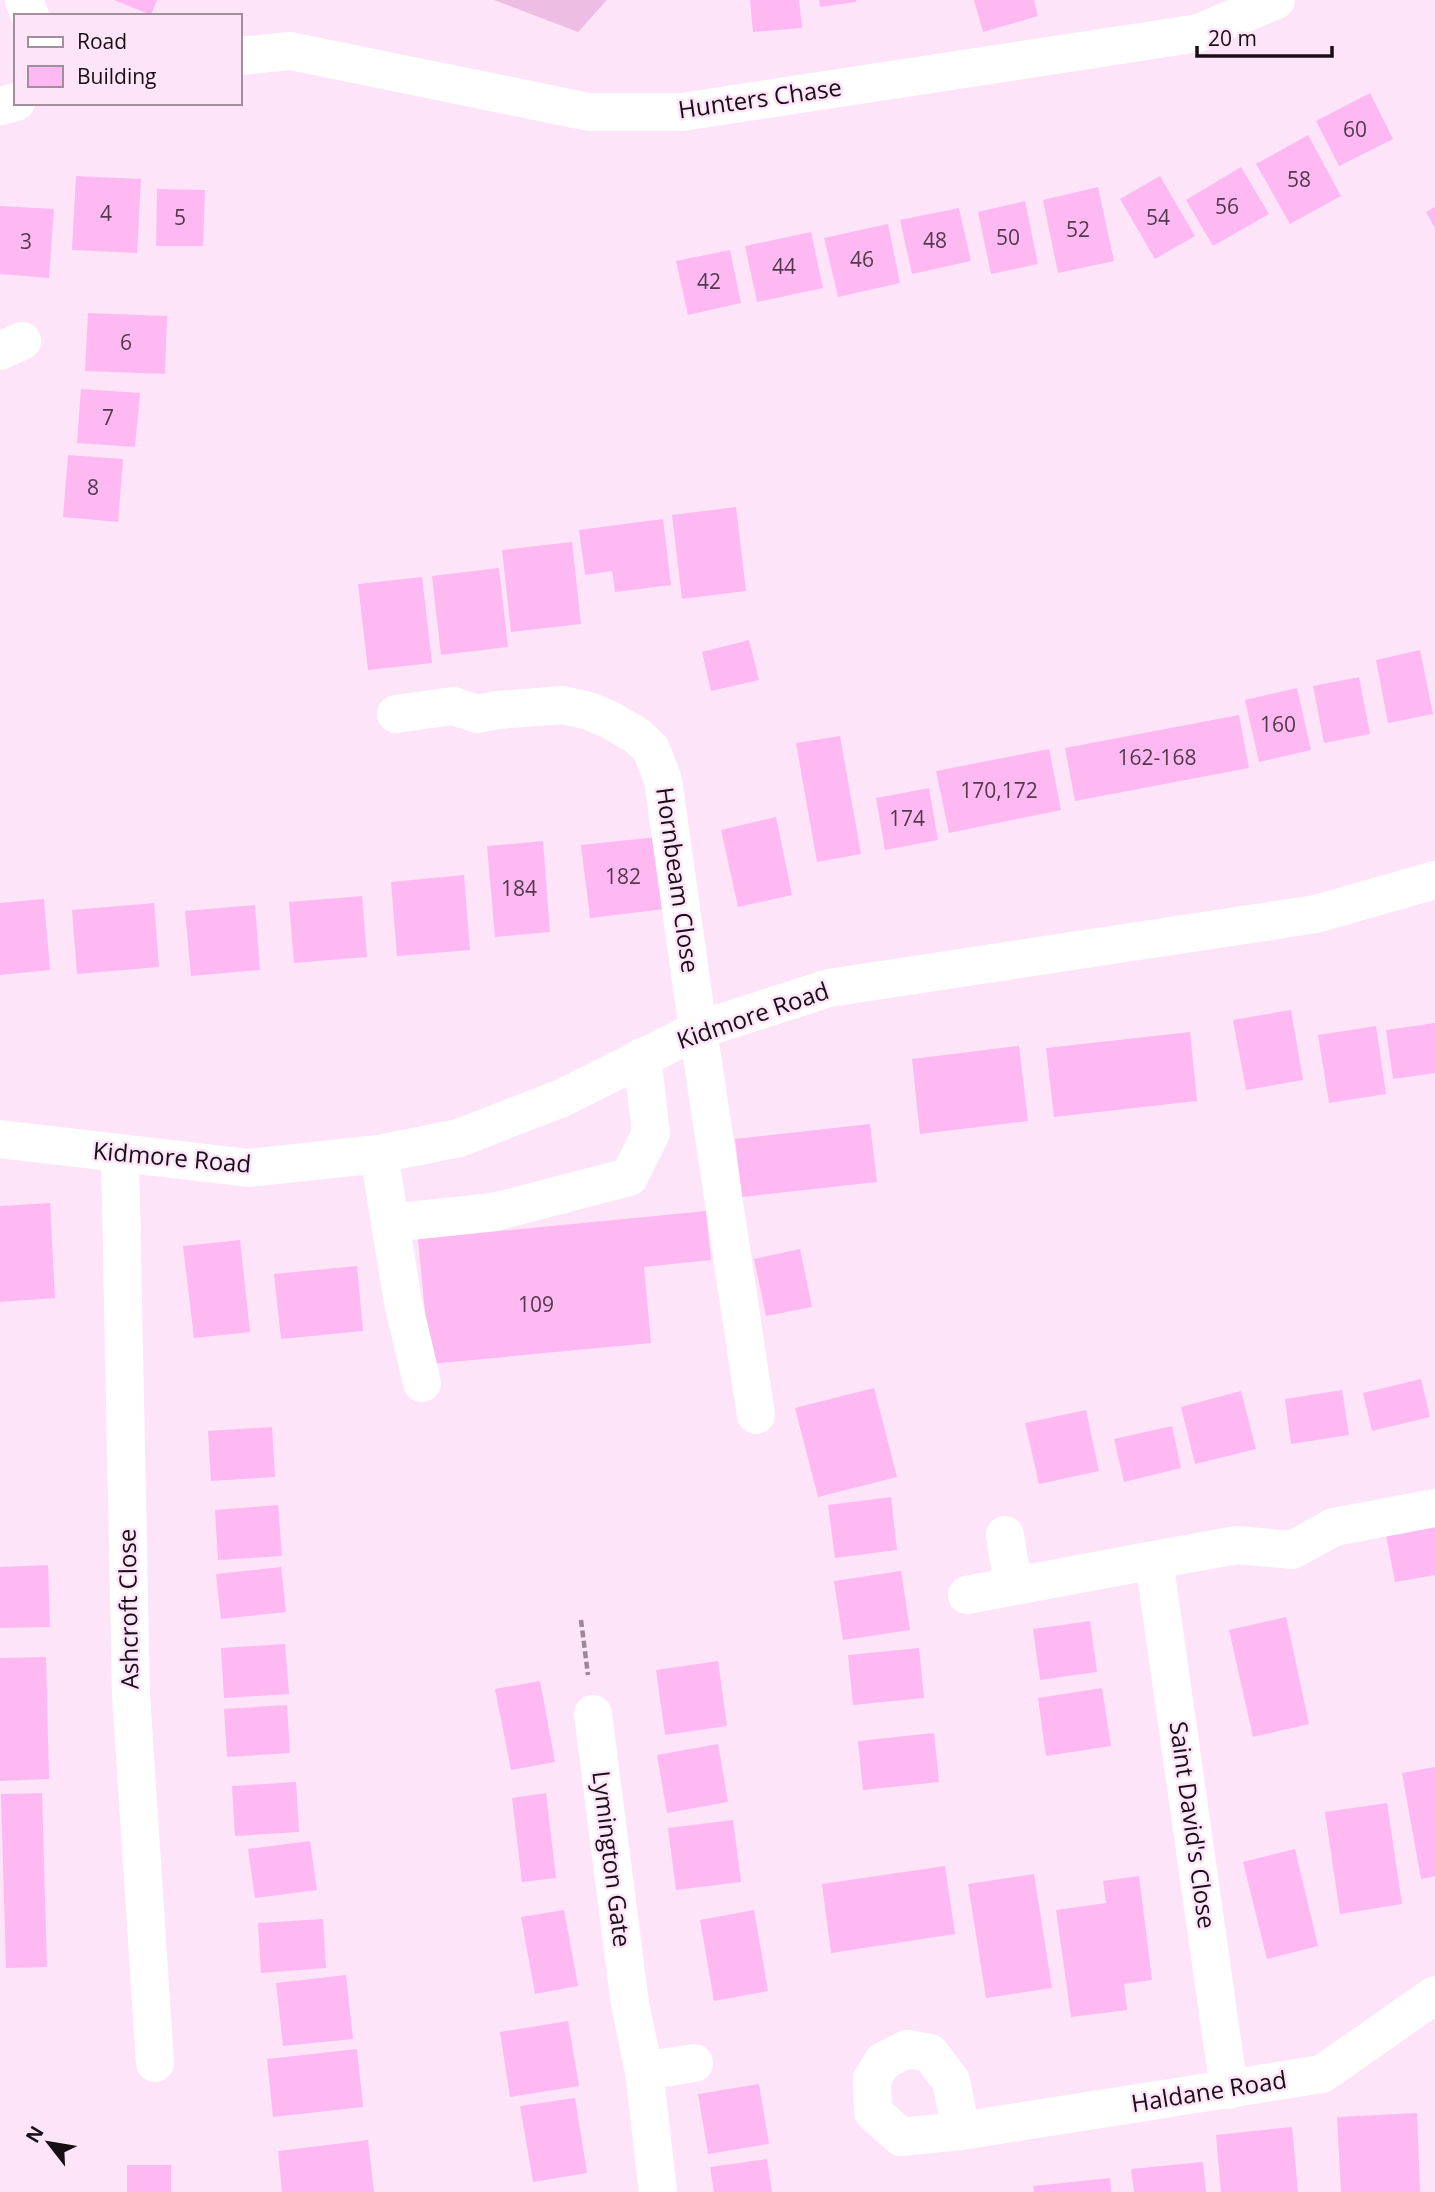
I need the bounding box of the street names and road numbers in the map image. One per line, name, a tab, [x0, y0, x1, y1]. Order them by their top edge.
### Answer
street label: Hunters Chase	[676, 70, 844, 125]
street label: Hornbeam Close	[649, 785, 708, 975]
street label: Kidmore Road	[672, 973, 833, 1056]
street label: Kidmore Road	[92, 1133, 253, 1180]
street label: Ashcroft Close	[110, 1529, 145, 1690]
street label: Saint David's Close	[1163, 1719, 1224, 1931]
street label: Lymington Gate	[585, 1769, 640, 1949]
street label: Haldane Road	[1129, 2062, 1289, 2119]

